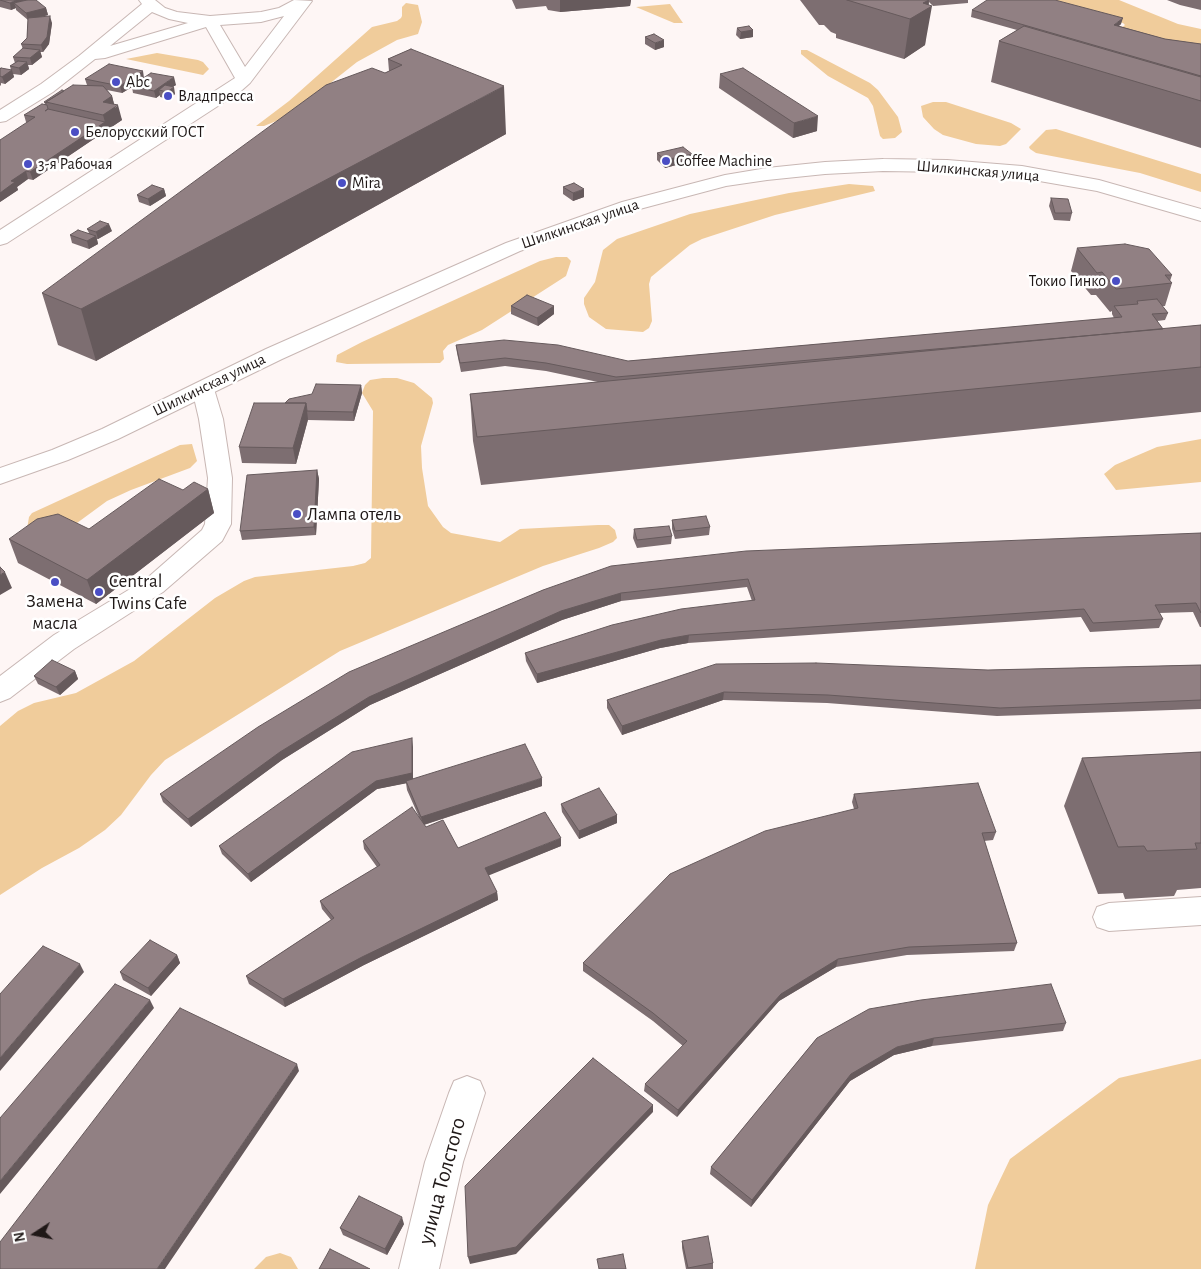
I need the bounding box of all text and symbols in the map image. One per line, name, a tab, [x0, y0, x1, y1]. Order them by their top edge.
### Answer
place label: Abc	[126, 72, 150, 92]
marker: Abc	[110, 76, 122, 88]
place label: Владпресса	[178, 86, 254, 106]
marker: Владпресса	[162, 90, 174, 102]
place label: Белорусский ГОСТ	[85, 122, 204, 142]
marker: Белорусский ГОСТ	[69, 126, 81, 138]
place label: Coffee Machine	[676, 151, 772, 171]
place label: 3-я Рабочая	[38, 154, 112, 174]
marker: Coffee Machine	[660, 155, 672, 167]
street label: Шилкинская улица	[916, 156, 1040, 186]
marker: 3-я Рабочая	[22, 158, 34, 170]
place label: Mira	[352, 173, 381, 193]
marker: Mira	[336, 177, 348, 189]
street label: Шилкинская улица	[519, 195, 641, 253]
place label: Токио Гинко	[1029, 271, 1106, 291]
marker: Токио Гинко	[1110, 275, 1122, 287]
street label: Шилкинская улица	[149, 349, 269, 421]
place label: Лампа отель	[307, 503, 401, 525]
marker: Лампа отель	[291, 508, 303, 520]
place label: Central Twins Cafe	[109, 570, 187, 614]
marker: Замена масла	[49, 576, 61, 588]
marker: Central Twins Cafe	[93, 586, 105, 598]
place label: Замена масла	[26, 590, 84, 634]
street label: улица Толстого	[412, 1115, 472, 1247]
north arrow	[10, 1209, 60, 1259]
text: N	[12, 1231, 28, 1243]

